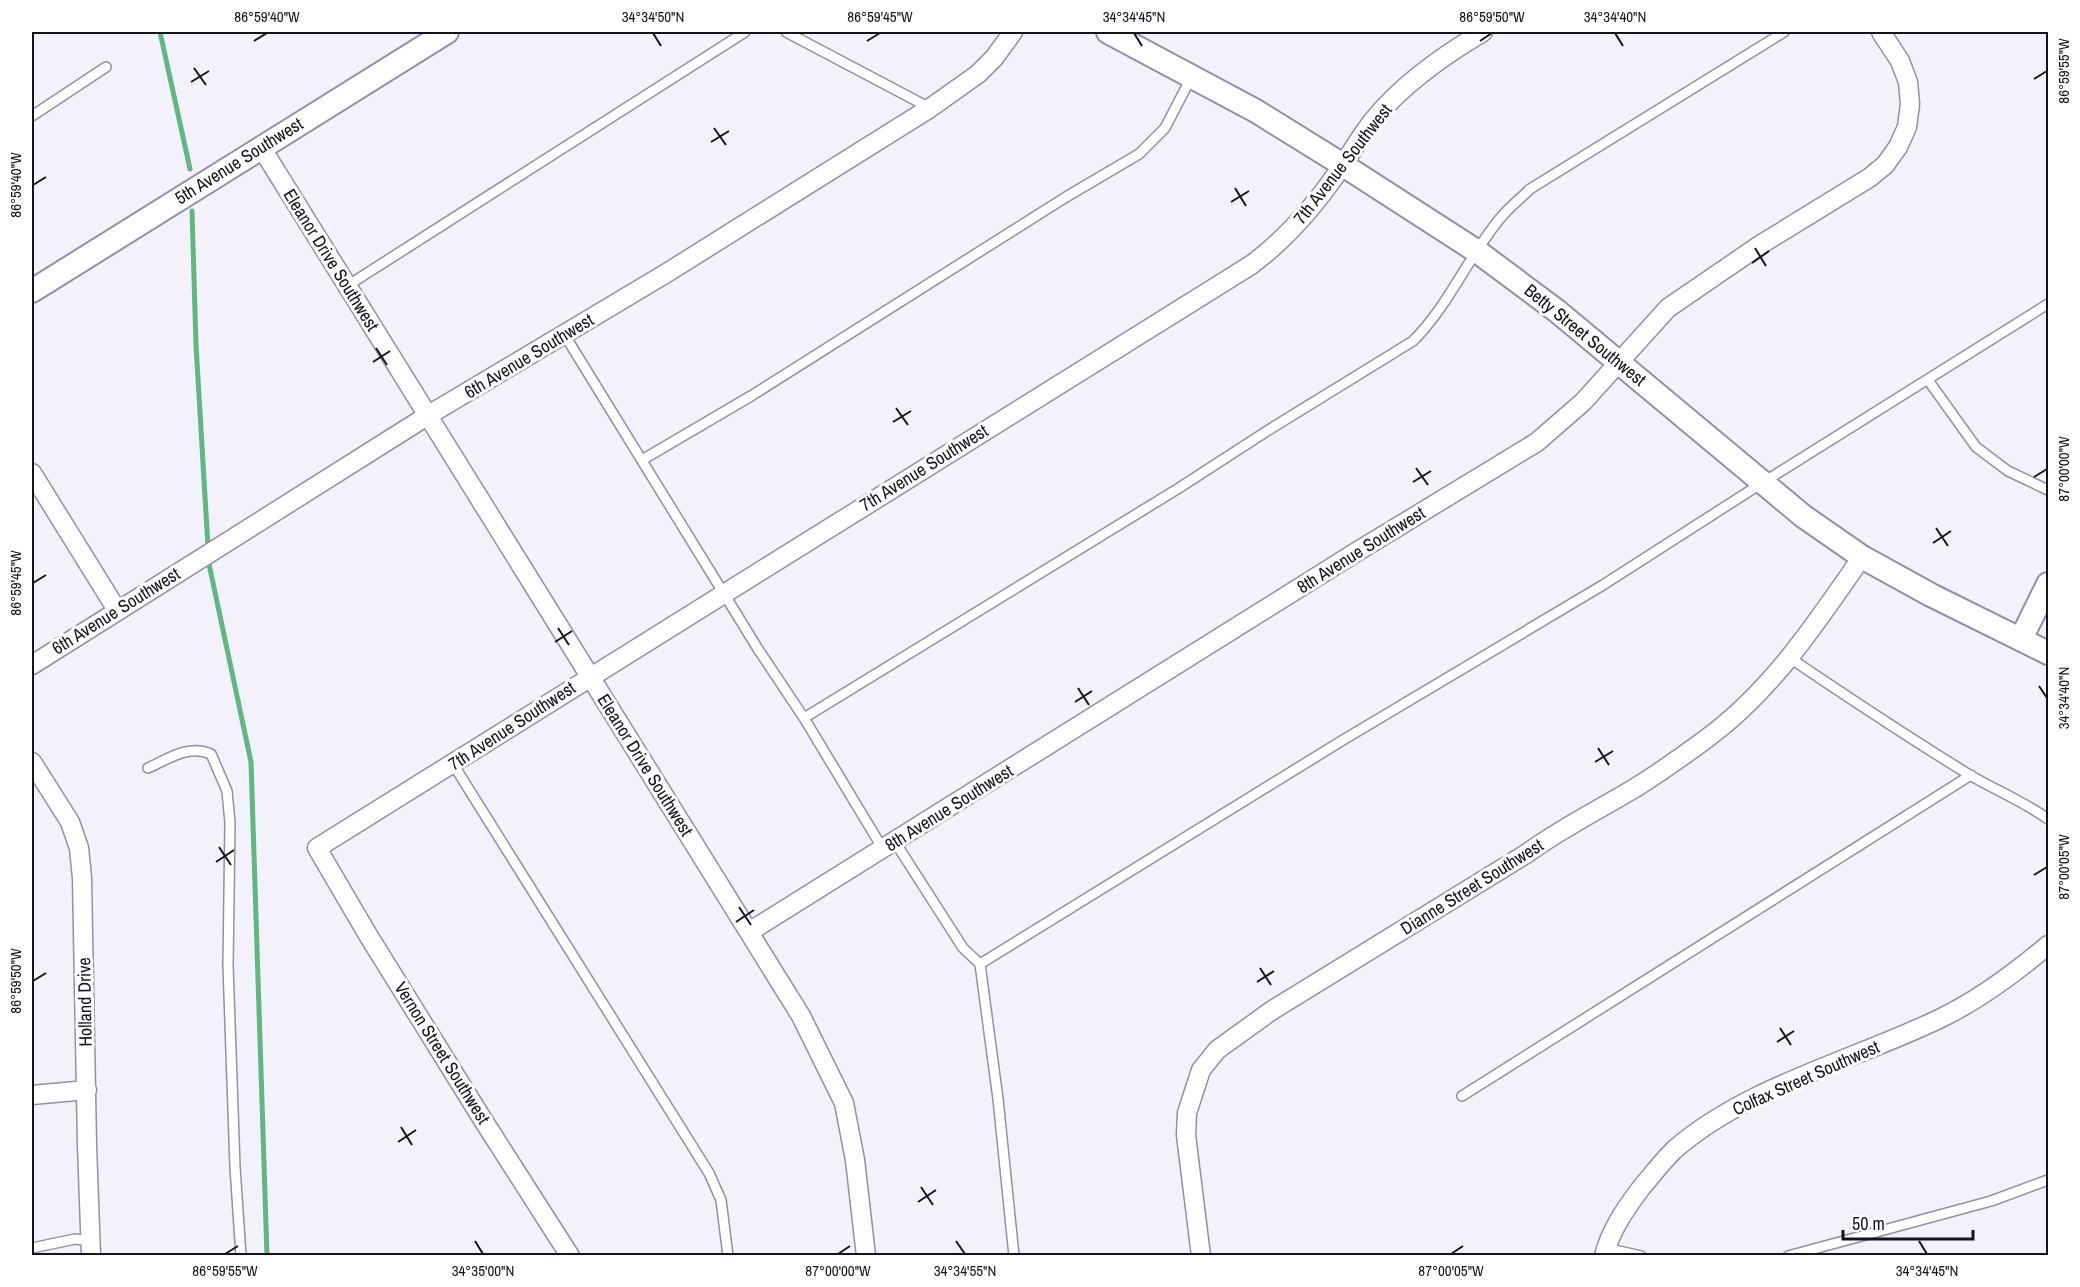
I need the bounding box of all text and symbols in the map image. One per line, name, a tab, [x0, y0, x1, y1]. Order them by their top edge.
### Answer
text: 86°59'40"W	[234, 6, 300, 27]
text: 34°34'50"N	[622, 6, 684, 27]
text: 86°59'45"W	[847, 6, 913, 27]
text: 34°34'45"N	[1103, 6, 1165, 27]
text: 86°59'50"W	[1459, 6, 1525, 27]
text: 34°34'40"N	[1584, 6, 1646, 27]
text: 86°59'55"W	[2053, 38, 2074, 104]
street label: 7th Avenue Southwest	[1288, 98, 1398, 229]
street label: 5th Avenue Southwest	[170, 111, 308, 210]
text: 86°59'40"W	[5, 152, 26, 218]
street label: Eleanor Drive Southwest	[278, 184, 385, 336]
street label: Betty Street Southwest	[1519, 278, 1652, 392]
street label: 6th Avenue Southwest	[459, 307, 598, 404]
street label: 7th Avenue Southwest	[855, 418, 993, 517]
text: 87°00'00"W	[2053, 436, 2074, 502]
street label: 8th Avenue Southwest	[1292, 500, 1430, 599]
text: 86°59'45"W	[5, 550, 26, 616]
street label: 6th Avenue Southwest	[47, 561, 185, 660]
text: 34°34'40"N	[2053, 667, 2074, 729]
street label: 7th Avenue Southwest	[443, 675, 580, 776]
street label: Eleanor Drive Southwest	[592, 689, 699, 841]
street label: 8th Avenue Southwest	[880, 758, 1018, 857]
street label: Dianne Street Southwest	[1396, 832, 1548, 941]
text: 87°00'05"W	[2053, 834, 2074, 900]
text: 86°59'50"W	[5, 948, 26, 1014]
street label: Holland Drive	[71, 957, 98, 1047]
street label: Vernon Street Southwest	[389, 977, 496, 1129]
street label: Colfax Street Southwest	[1728, 1034, 1883, 1121]
scale bar	[1843, 1203, 1974, 1241]
text: 50 m	[1852, 1211, 1885, 1236]
text: 86°59'55"W	[192, 1260, 258, 1281]
text: 34°35'00"N	[452, 1260, 514, 1281]
text: 87°00'00"W	[805, 1260, 871, 1281]
text: 34°34'55"N	[934, 1260, 996, 1281]
text: 87°00'05"W	[1418, 1260, 1484, 1281]
text: 34°34'45"N	[1896, 1260, 1958, 1281]

